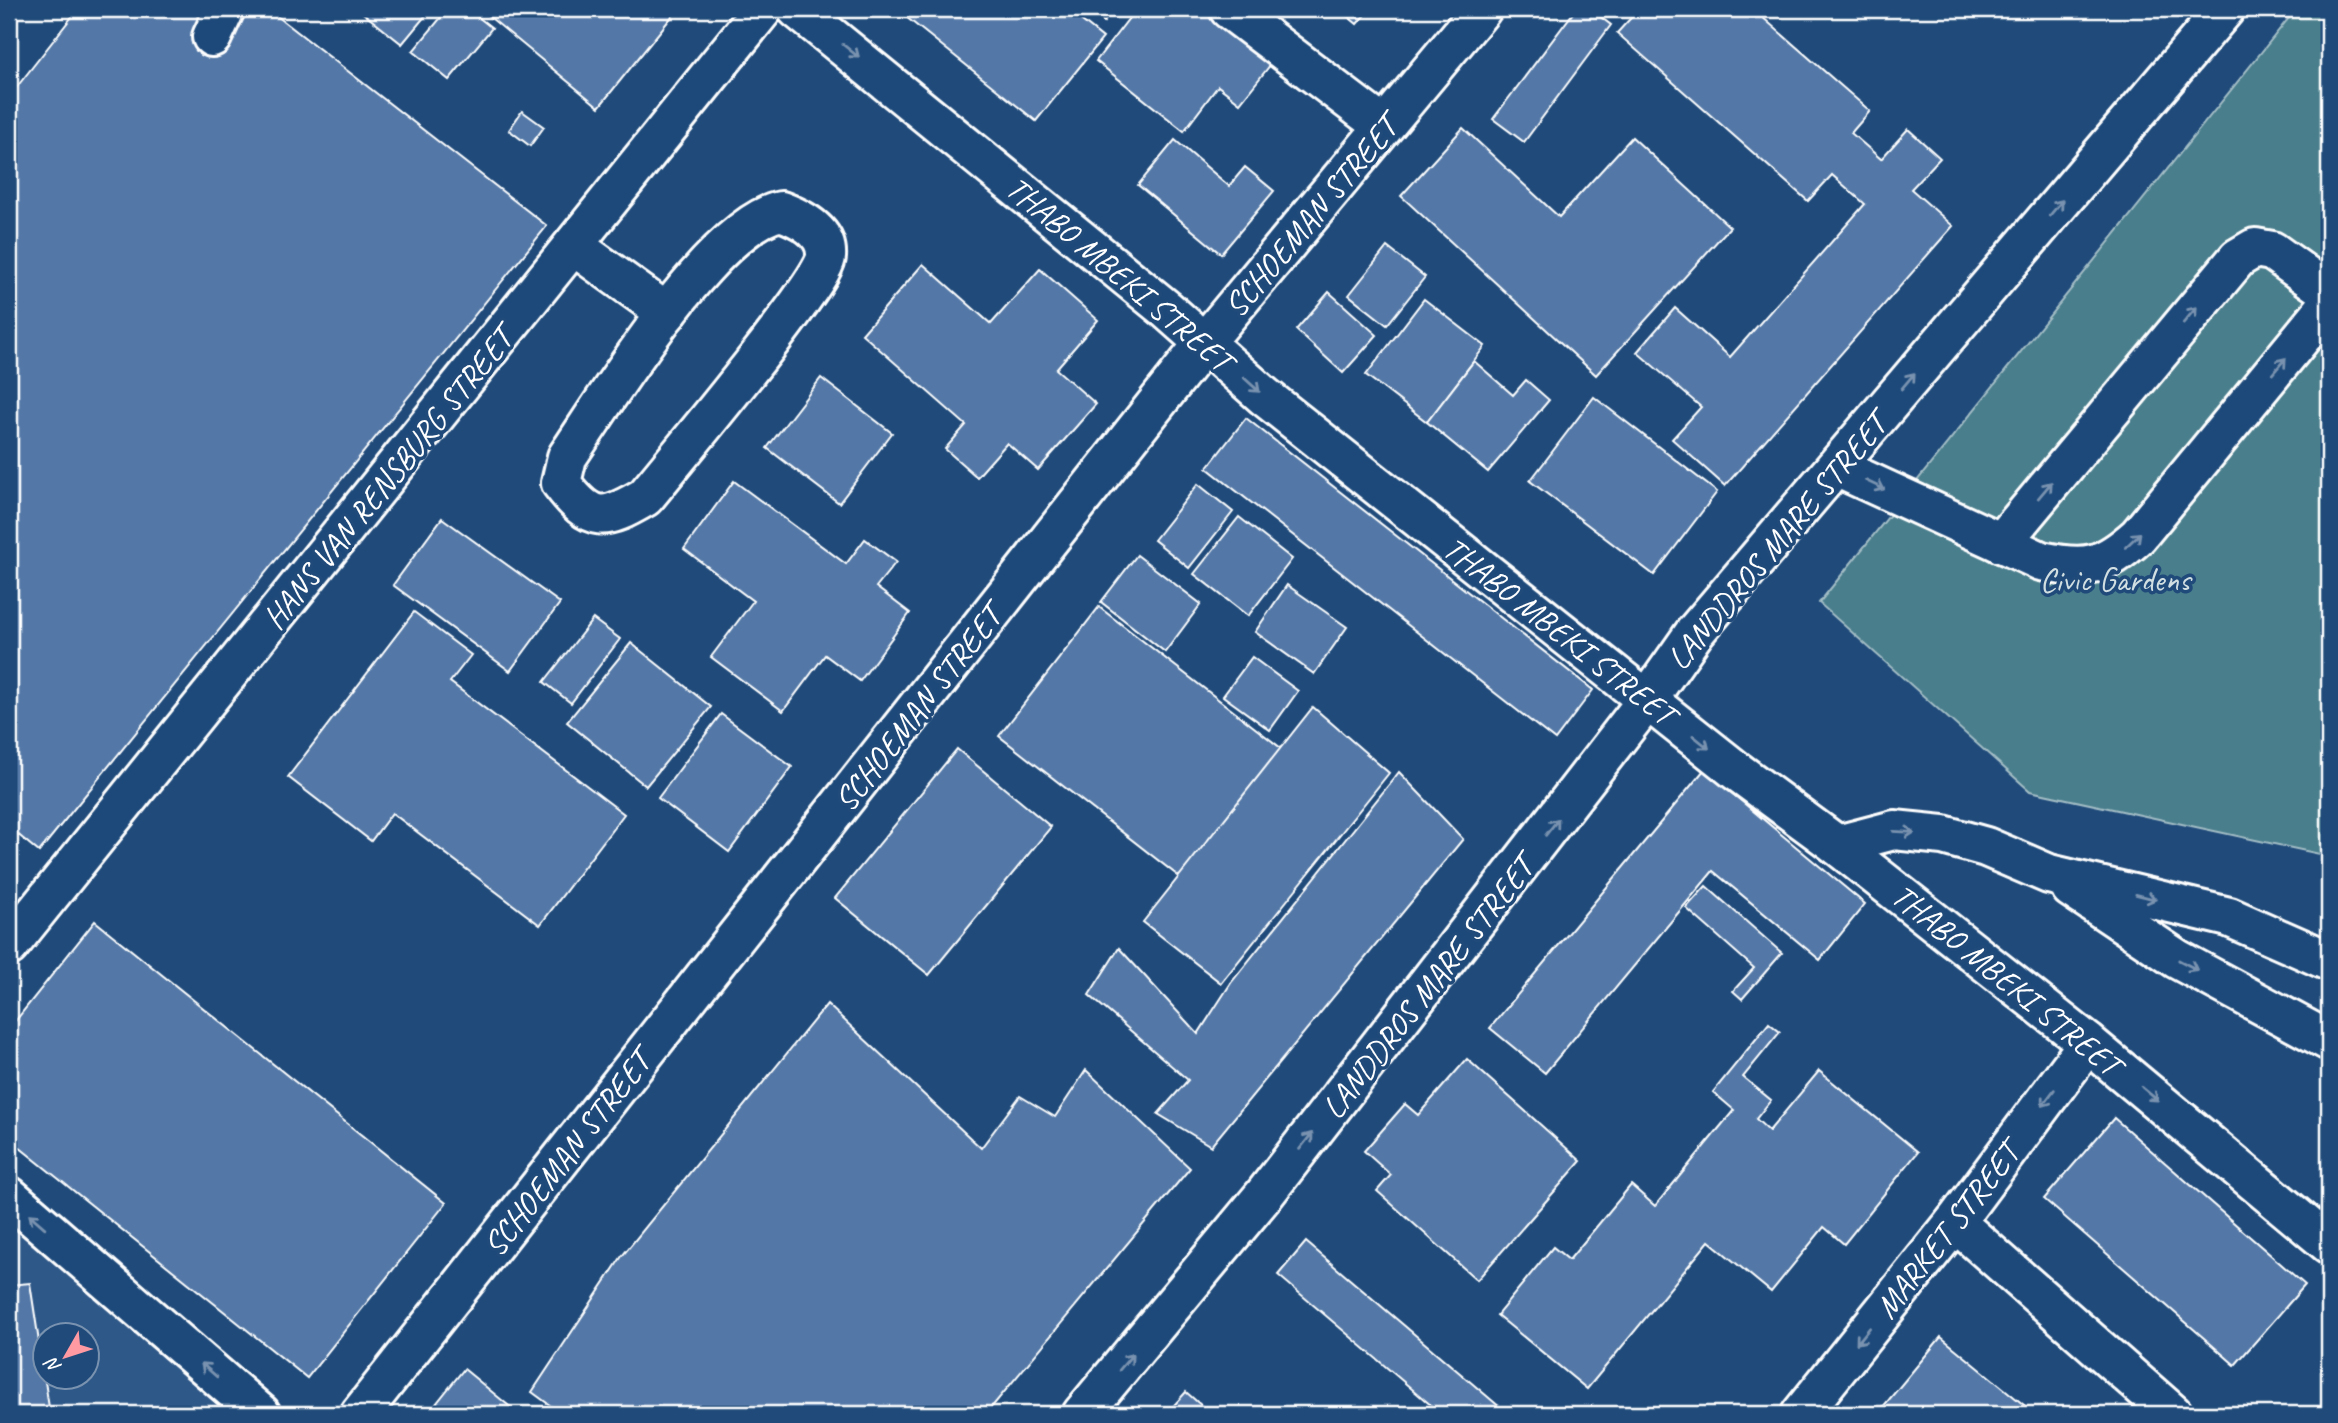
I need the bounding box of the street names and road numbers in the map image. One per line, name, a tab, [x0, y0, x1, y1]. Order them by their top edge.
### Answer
street label: SCHOEMAN STREET	[1215, 102, 1412, 326]
street label: THABO MBEKI STREET	[997, 167, 1247, 385]
street label: HANS VAN RENSBURG STREET	[253, 313, 527, 638]
street label: LANDDROS MARE STREET	[1657, 399, 1901, 678]
street label: THABO MBEKI STREET	[1435, 527, 1689, 739]
street label: SCHOEMAN STREET	[825, 591, 1016, 820]
street label: LANDDROS MARE STREET	[1312, 842, 1548, 1127]
street label: THABO MBEKI STREET	[1883, 874, 2135, 1089]
street label: SCHOEMAN STREET	[474, 1036, 665, 1265]
street label: MARKET STREET	[1865, 1128, 2033, 1327]

